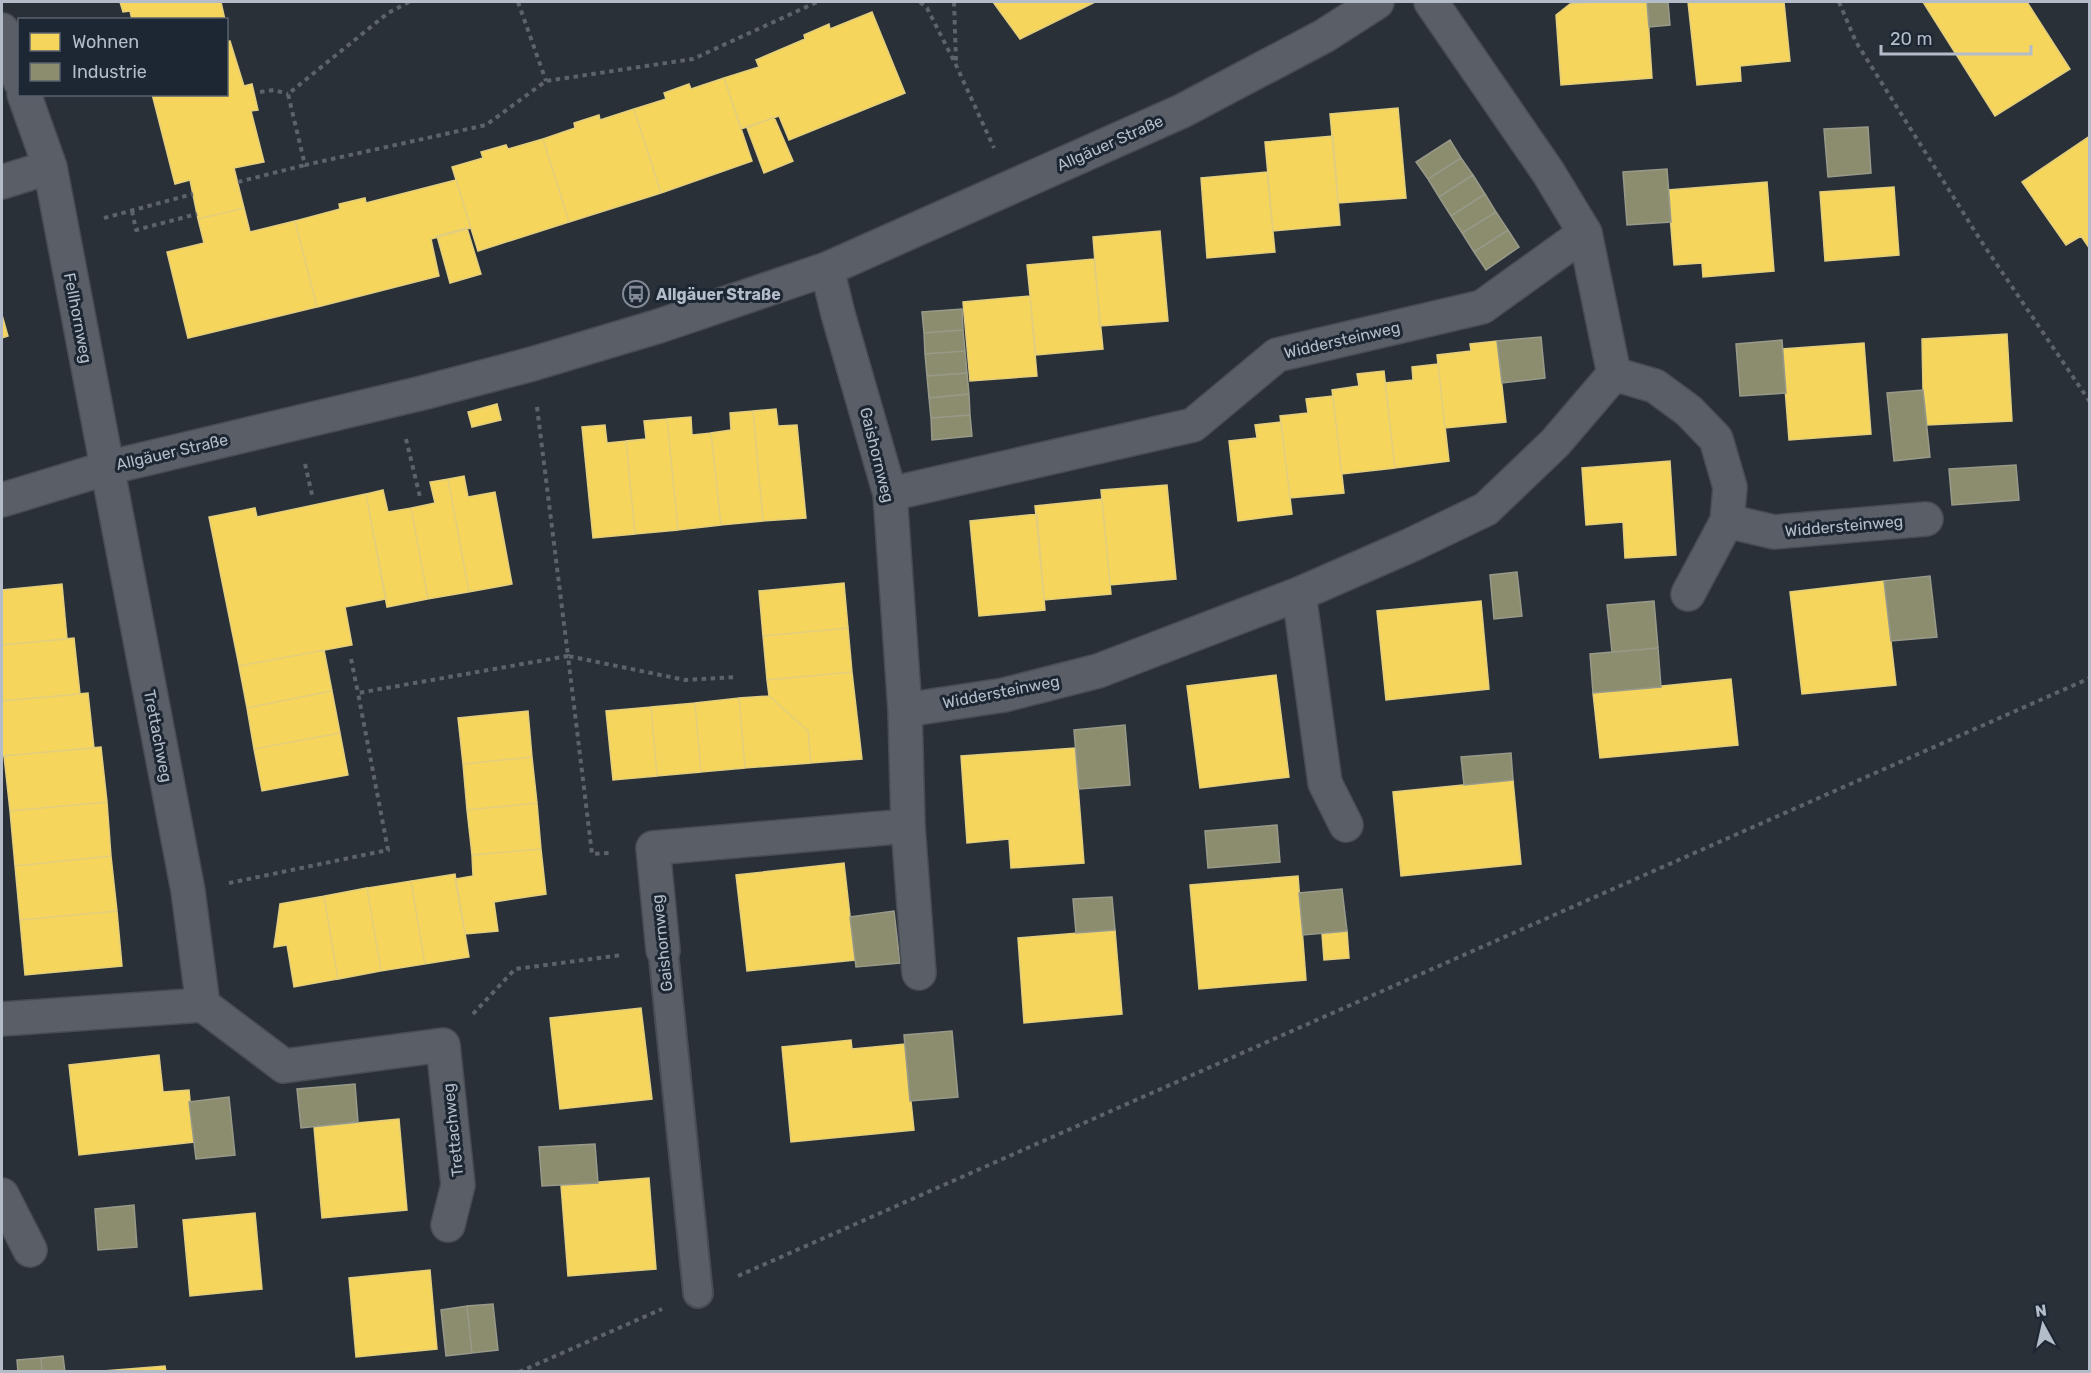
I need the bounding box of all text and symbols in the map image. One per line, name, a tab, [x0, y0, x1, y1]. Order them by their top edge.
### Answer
legend	[18, 18, 228, 96]
scale bar	[1881, 18, 2031, 56]
text: 20 m	[1890, 28, 1932, 50]
text: Wohnen	[72, 31, 139, 53]
text: Industrie	[72, 61, 147, 83]
street label: Allgäuer Straße	[1054, 111, 1166, 175]
street label: Fellhornweg	[60, 271, 96, 365]
bus stop icon: Allgäuer Straße	[621, 279, 651, 309]
place label: Allgäuer Straße	[656, 285, 781, 304]
street label: Widdersteinweg	[1282, 317, 1402, 363]
street label: Gaishornweg	[856, 405, 898, 505]
street label: Allgäuer Straße	[114, 430, 230, 474]
street label: Widdersteinweg	[1784, 511, 1904, 541]
street label: Widdersteinweg	[941, 671, 1061, 713]
street label: Trettachweg	[140, 688, 176, 784]
street label: Gaishornweg	[647, 894, 677, 992]
street label: Trettachweg	[439, 1082, 467, 1178]
north arrow	[2013, 1295, 2073, 1355]
text: N	[2034, 1300, 2048, 1321]

